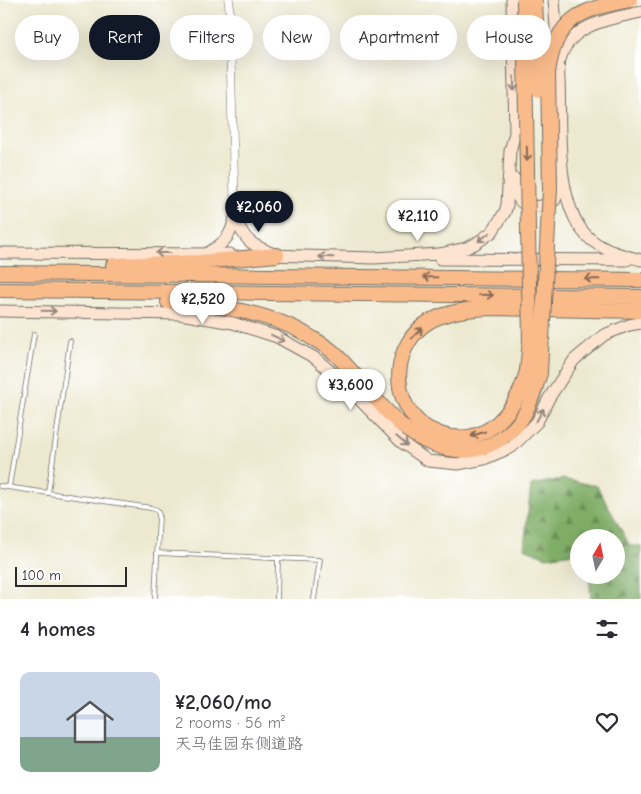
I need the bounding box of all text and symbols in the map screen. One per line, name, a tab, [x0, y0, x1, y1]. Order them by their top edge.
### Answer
chip: Buy	[15, 15, 79, 60]
chip: Rent	[89, 15, 160, 60]
chip: Filters	[170, 15, 253, 60]
chip: New	[263, 15, 330, 60]
chip: Apartment	[340, 15, 457, 60]
chip: House	[467, 15, 551, 60]
one-way arrow	[509, 75, 519, 91]
one-way arrow	[522, 145, 532, 161]
pin: ¥2,060	[218, 190, 300, 233]
text: ¥2,060	[236, 198, 282, 216]
pin: ¥2,110	[377, 200, 459, 242]
text: ¥2,110	[398, 207, 438, 225]
one-way arrow	[477, 232, 491, 242]
one-way arrow	[156, 249, 172, 258]
one-way arrow	[318, 252, 334, 261]
one-way arrow	[422, 272, 438, 282]
one-way arrow	[585, 274, 601, 284]
pin: ¥2,520	[162, 282, 244, 325]
text: ¥2,520	[181, 290, 225, 308]
one-way arrow	[478, 290, 494, 300]
one-way arrow	[40, 306, 56, 316]
one-way arrow	[410, 327, 423, 339]
one-way arrow	[270, 334, 285, 344]
pin: ¥3,600	[310, 368, 392, 411]
text: ¥3,600	[328, 376, 374, 394]
one-way arrow	[535, 408, 545, 423]
one-way arrow	[470, 429, 486, 439]
one-way arrow	[395, 436, 408, 447]
north arrow	[570, 529, 625, 584]
map controls	[570, 529, 625, 584]
scale bar	[15, 564, 128, 587]
text: 100 m	[22, 567, 61, 584]
icon: filters	[593, 615, 621, 643]
text: 4 homes	[20, 617, 95, 641]
text: ¥2,060/mo	[175, 690, 272, 714]
icon: home	[60, 692, 120, 752]
icon: heart	[593, 708, 621, 736]
text: 2 rooms · 56 m²	[175, 714, 285, 732]
text: 天马佳园东侧道路	[175, 735, 303, 753]

